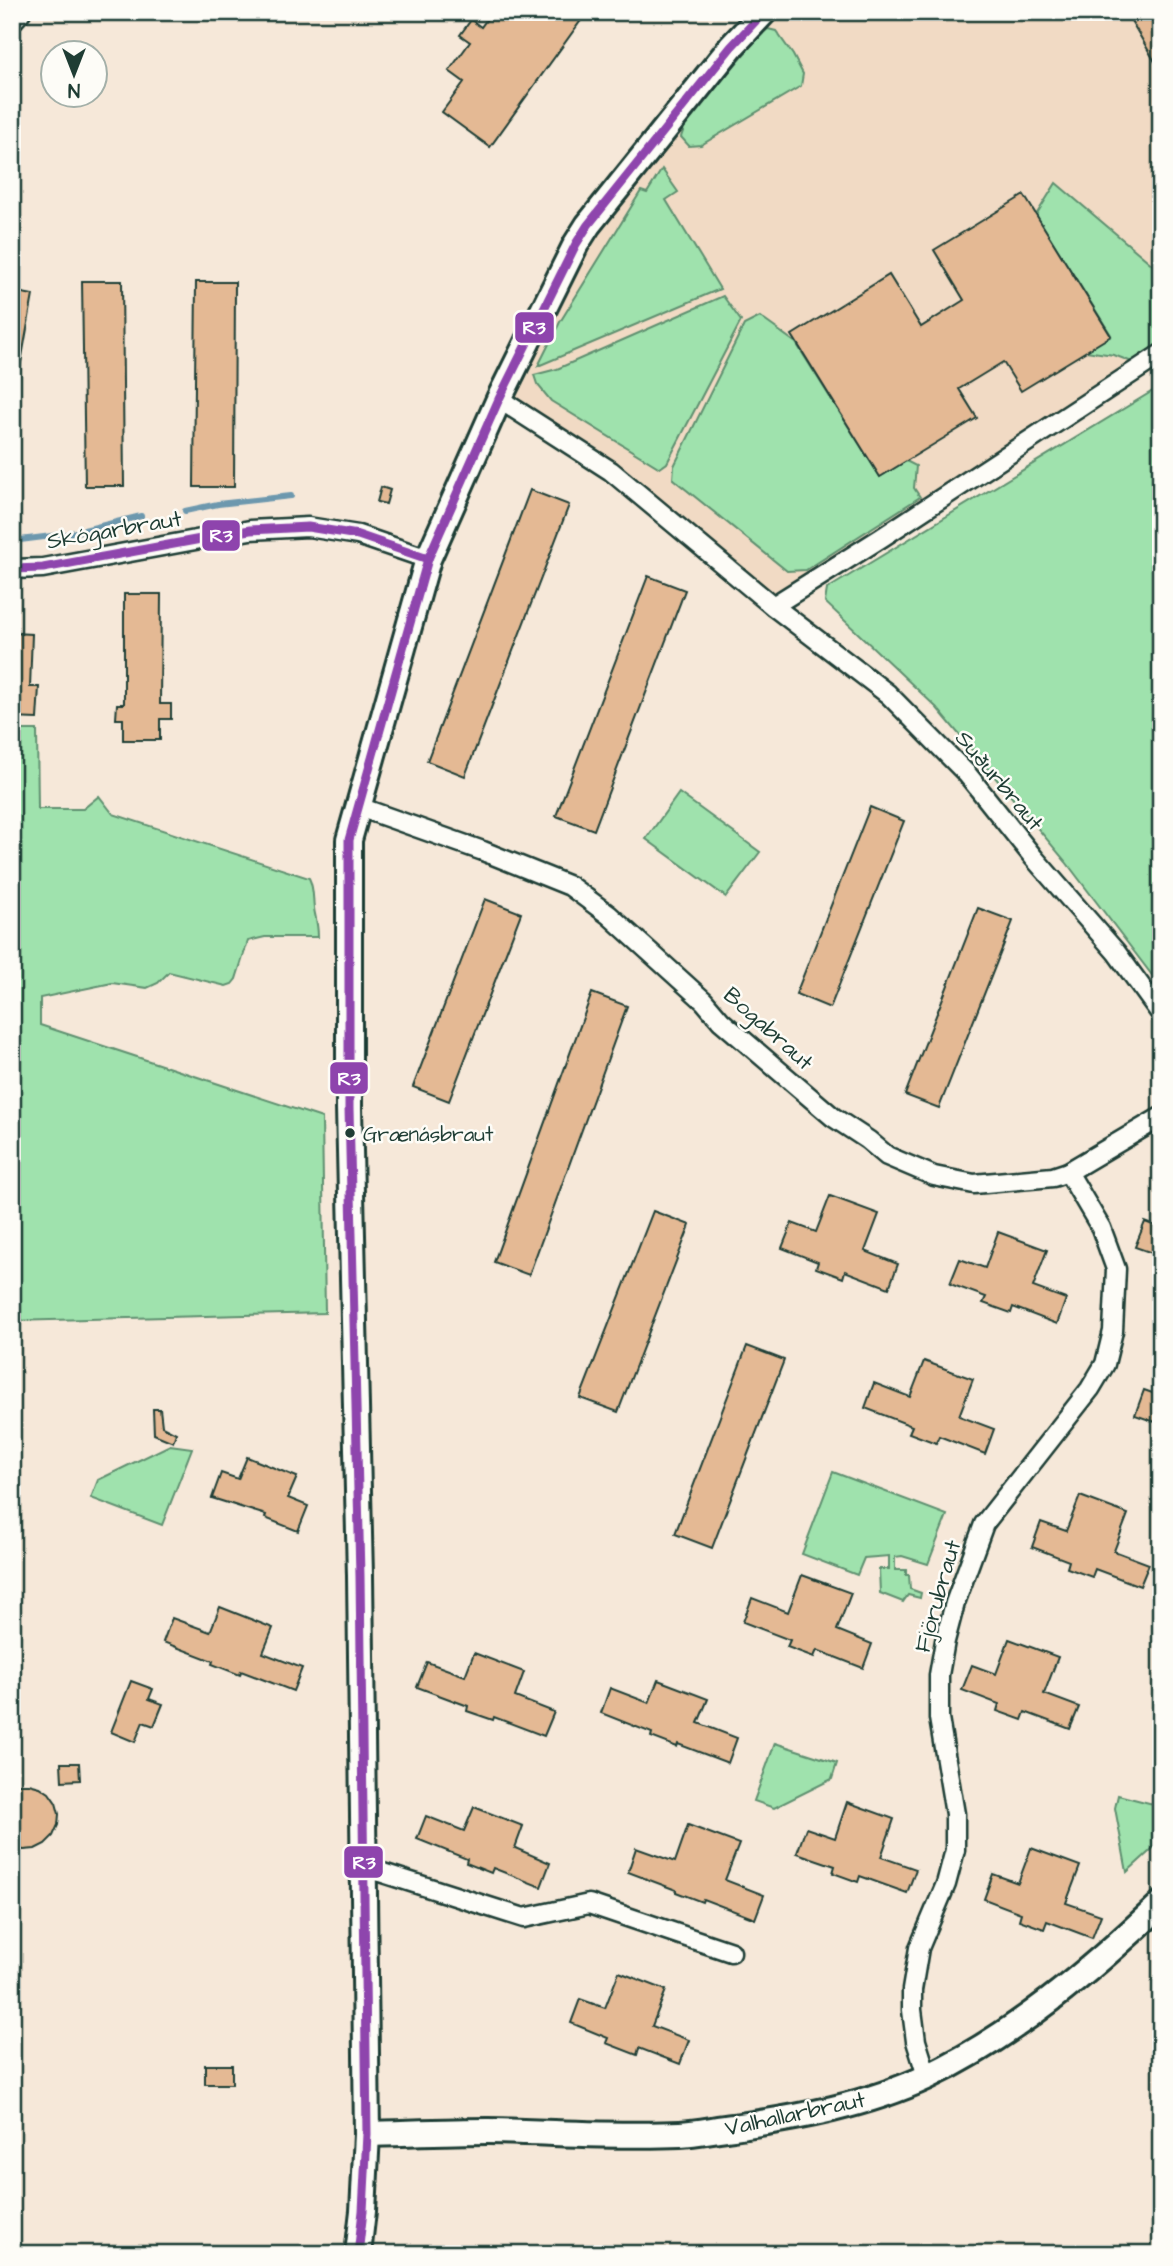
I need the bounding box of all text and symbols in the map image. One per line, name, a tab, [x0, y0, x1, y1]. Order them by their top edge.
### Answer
north arrow	[38, 38, 108, 108]
text: N	[68, 76, 80, 103]
line badge: R3	[514, 311, 555, 344]
text: R3	[522, 315, 546, 342]
street label: Skógarbraut	[44, 502, 185, 559]
line badge: R3	[201, 519, 241, 552]
text: R3	[209, 523, 233, 550]
street label: Suðurbraut	[948, 723, 1051, 838]
street label: Bogabraut	[716, 980, 821, 1079]
line badge: R3	[329, 1061, 369, 1095]
text: R3	[337, 1066, 361, 1093]
place label: Grænásbraut	[363, 1120, 494, 1149]
marker: Grænásbraut	[343, 1126, 357, 1140]
street label: Fjörubraut	[907, 1536, 969, 1656]
line badge: R3	[343, 1845, 384, 1879]
text: R3	[352, 1850, 376, 1877]
street label: Valhallarbraut	[722, 2083, 869, 2144]

